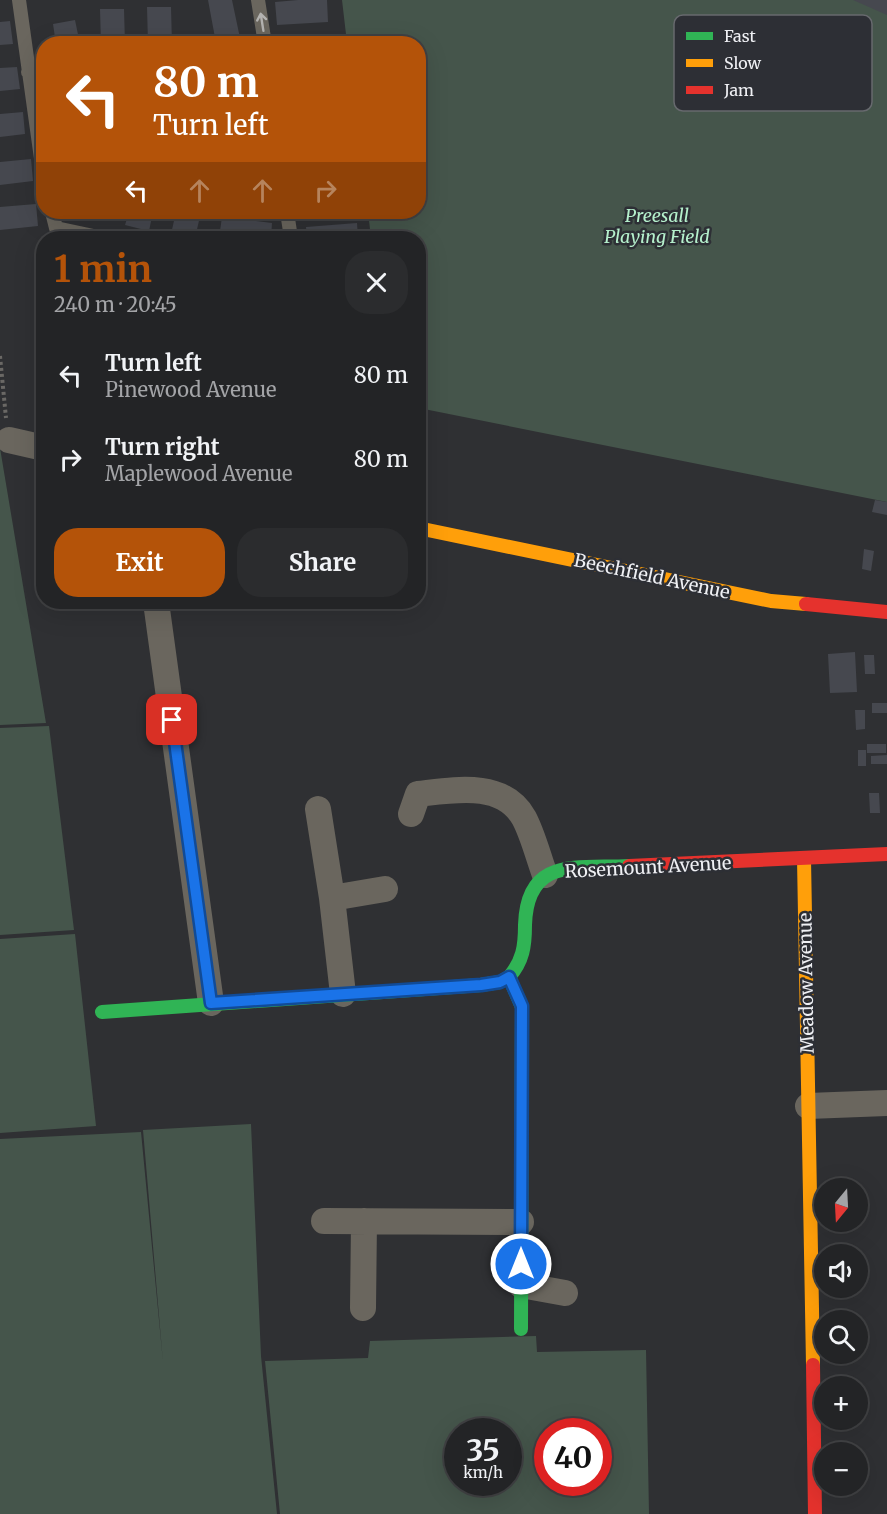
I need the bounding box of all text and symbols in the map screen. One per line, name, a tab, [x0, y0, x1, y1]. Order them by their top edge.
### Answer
one-way arrow	[256, 12, 267, 32]
legend	[674, 15, 872, 111]
text: Fast	[724, 26, 757, 46]
text: Slow	[724, 53, 762, 73]
text: 80 m	[153, 56, 259, 108]
icon: left	[54, 60, 132, 138]
text: Jam	[723, 80, 754, 100]
text: Turn left	[153, 108, 268, 142]
icon: left	[120, 174, 153, 207]
icon: ahead	[183, 174, 216, 207]
icon: ahead	[246, 174, 279, 207]
icon: right	[309, 174, 342, 207]
park label: Preesall Playing Field	[604, 204, 710, 248]
text: 1 min	[54, 247, 152, 292]
button: close	[345, 251, 408, 314]
text: 240 m · 20:45	[54, 292, 177, 317]
text: Turn left	[105, 349, 202, 377]
icon: left	[54, 359, 87, 392]
text: 80 m	[354, 361, 408, 389]
text: Pinewood Avenue	[105, 377, 276, 402]
text: Turn right	[105, 433, 219, 461]
icon: right	[54, 443, 87, 476]
text: 80 m	[354, 445, 408, 473]
text: Maplewood Avenue	[105, 461, 292, 486]
button: Exit	[54, 528, 225, 597]
button: Share	[237, 528, 408, 597]
street label: Beechfield Avenue	[572, 548, 732, 604]
pin	[146, 694, 197, 745]
icon: arrive	[155, 703, 188, 736]
street label: Rosemount Avenue	[564, 851, 732, 883]
street label: Meadow Avenue	[793, 912, 819, 1054]
north arrow	[814, 1178, 868, 1232]
map controls	[814, 1178, 868, 1496]
position arrow	[489, 1232, 553, 1296]
button: sound	[814, 1244, 868, 1298]
button: search	[814, 1310, 868, 1364]
button: +	[814, 1376, 868, 1430]
speed limit sign: 40	[534, 1418, 612, 1496]
text: 35	[466, 1431, 500, 1469]
button: −	[814, 1442, 868, 1496]
text: km/h	[463, 1463, 503, 1482]

